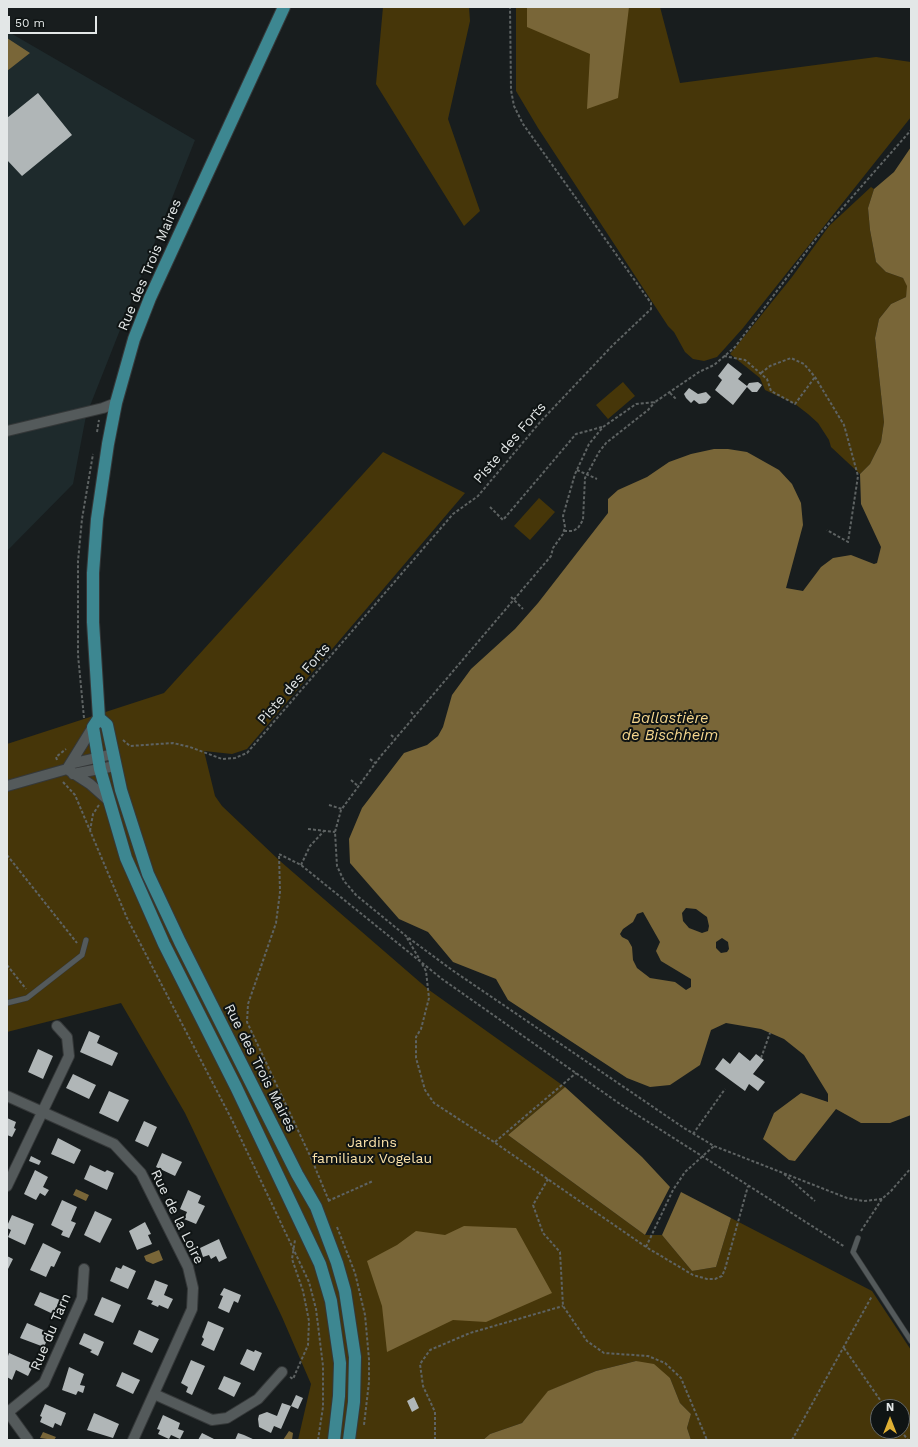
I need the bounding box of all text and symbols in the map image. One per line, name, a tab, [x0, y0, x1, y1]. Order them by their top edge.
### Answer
scale bar	[10, 8, 99, 34]
text: 50 m	[15, 16, 45, 30]
street label: Rue des Trois Maires	[115, 197, 185, 333]
street label: Piste des Forts	[470, 399, 550, 487]
street label: Piste des Forts	[254, 640, 334, 728]
water label: Ballastière de Bischheim	[622, 710, 718, 745]
street label: Rue des Trois Maires	[220, 1001, 300, 1135]
park label: Jardins familiaux Vogelau	[312, 1135, 432, 1168]
street label: Rue de la Loire	[147, 1167, 207, 1267]
street label: Rue du Tarn	[27, 1291, 75, 1373]
north arrow	[870, 1399, 910, 1439]
text: N	[886, 1401, 894, 1414]

